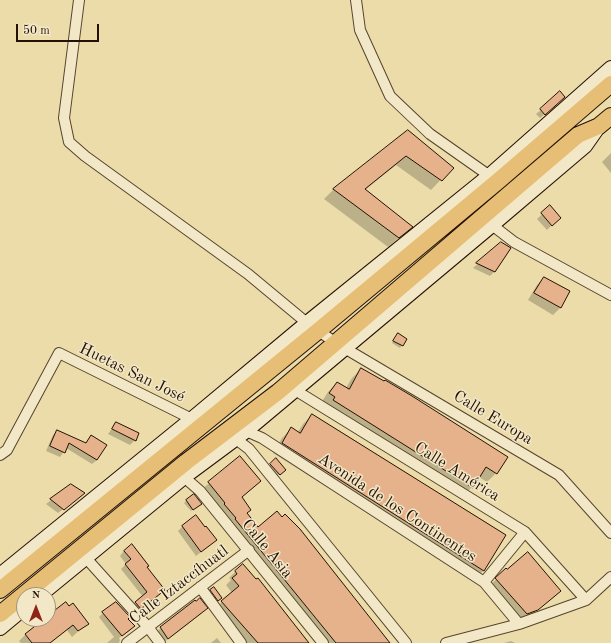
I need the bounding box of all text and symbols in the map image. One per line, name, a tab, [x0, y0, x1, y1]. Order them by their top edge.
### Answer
scale bar	[18, 16, 101, 42]
text: 50 m	[23, 25, 50, 37]
street label: Huetas San José	[76, 339, 188, 407]
street label: Calle Europa	[450, 387, 536, 449]
street label: Calle América	[411, 438, 503, 506]
street label: Avenida de los Continentes	[314, 449, 480, 567]
street label: Calle Asia	[237, 516, 297, 582]
street label: Calle Iztaccíhuatl	[126, 541, 232, 629]
north arrow	[16, 587, 56, 627]
text: N	[32, 590, 40, 601]

